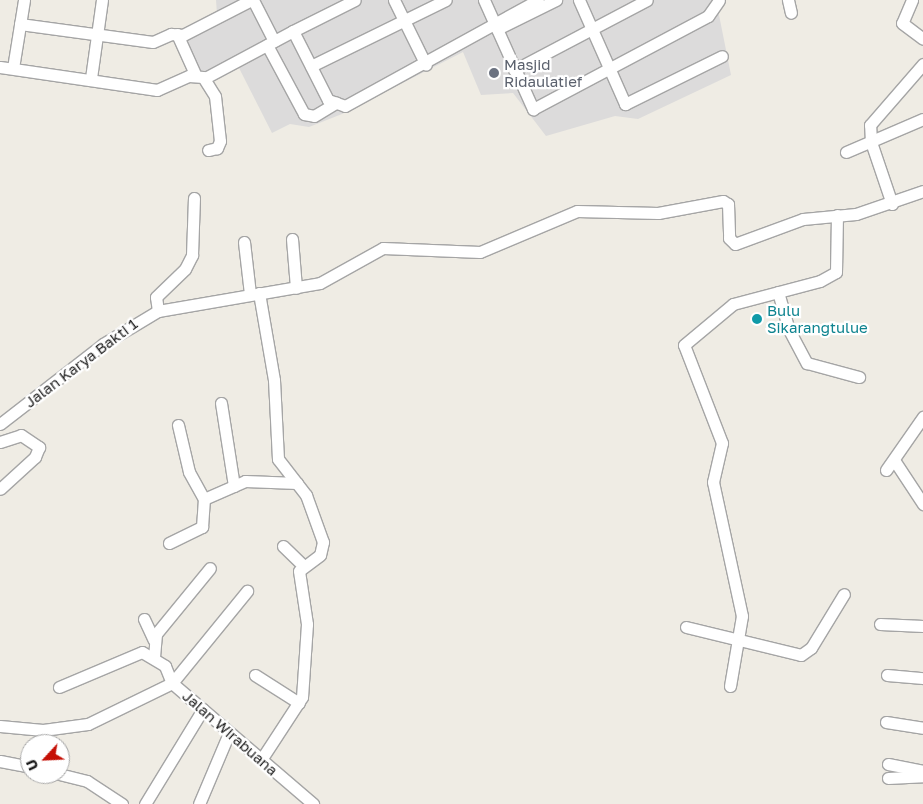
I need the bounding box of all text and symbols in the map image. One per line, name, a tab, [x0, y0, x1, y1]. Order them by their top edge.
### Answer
place label: Masjid Ridaulatief	[504, 55, 582, 90]
marker: Masjid Ridaulatief	[488, 67, 500, 79]
place label: Bulu Sikarangtulue	[767, 301, 868, 336]
marker: Bulu Sikarangtulue	[751, 313, 763, 325]
street label: Jalan Karya Bakti 1	[21, 315, 141, 411]
street label: Jalan Wirabuana	[179, 687, 281, 779]
north arrow	[20, 734, 70, 784]
text: U	[22, 757, 42, 773]

